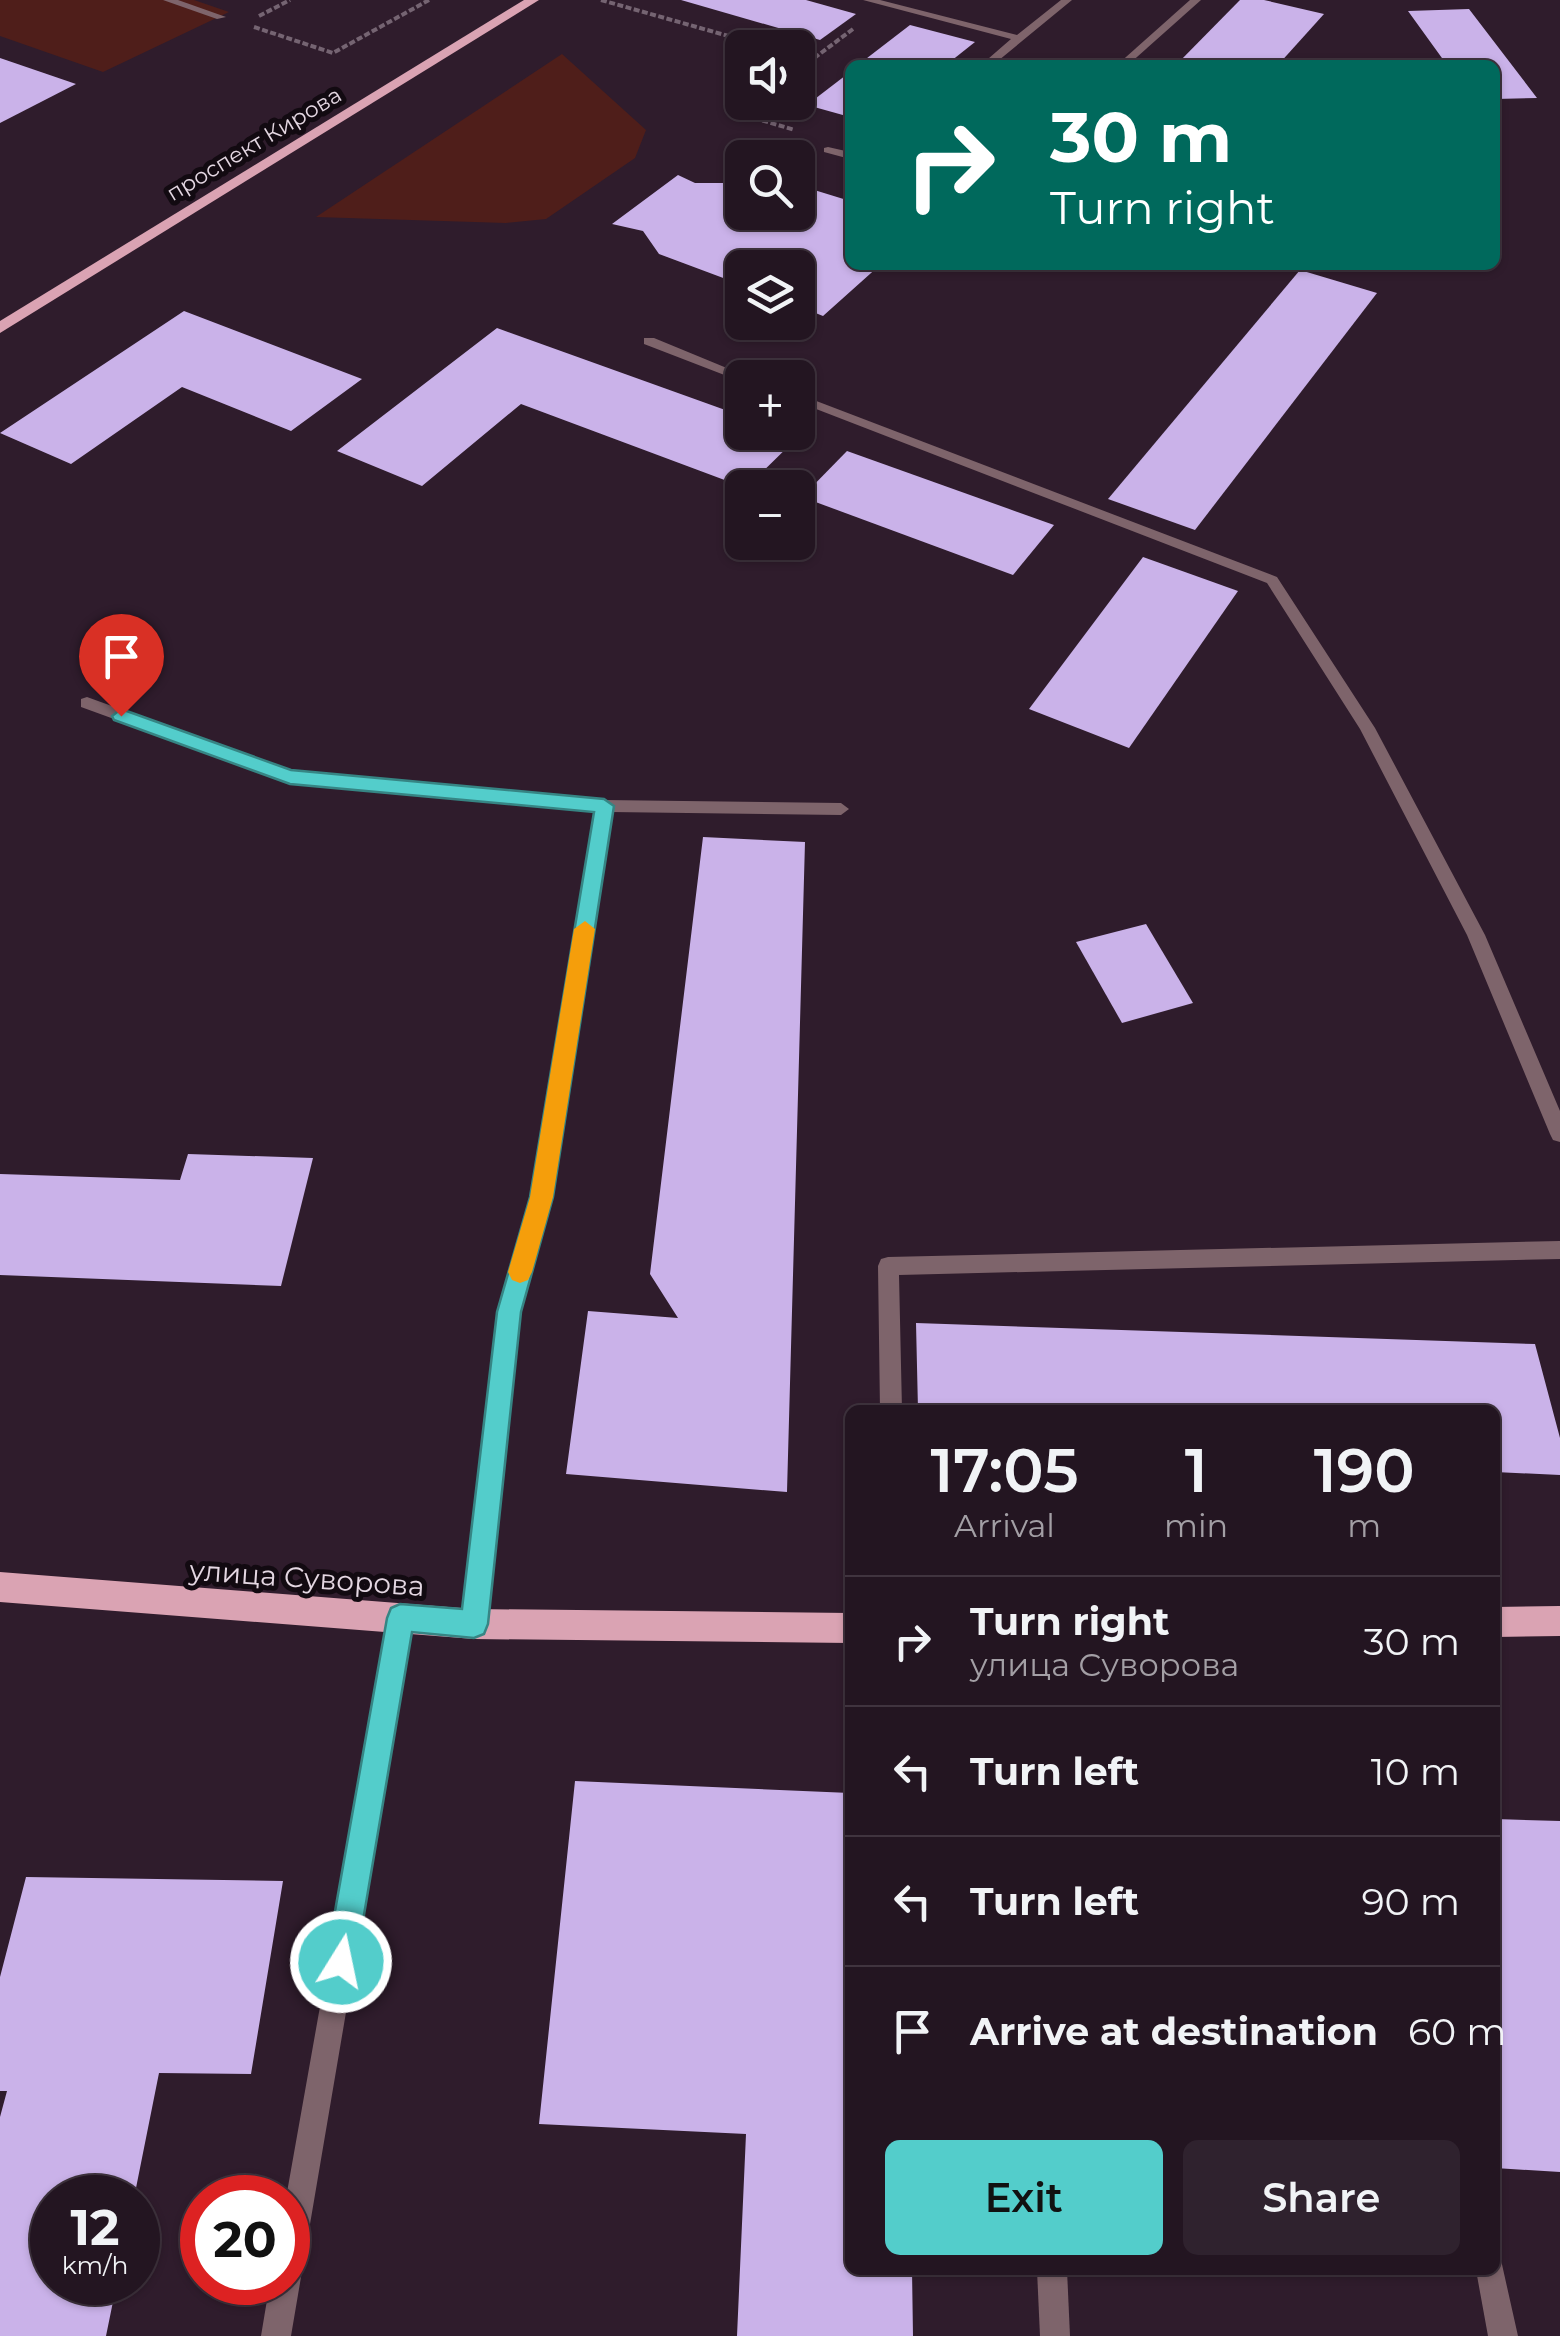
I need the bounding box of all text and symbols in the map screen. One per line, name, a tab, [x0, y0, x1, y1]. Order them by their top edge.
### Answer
map controls	[725, 30, 815, 560]
button: sound	[725, 30, 815, 120]
street label: проспект Кирова	[162, 81, 346, 207]
text: 30 m	[1050, 94, 1232, 180]
icon: right	[885, 100, 1015, 230]
button: search	[725, 140, 815, 230]
text: Turn right	[1050, 180, 1275, 235]
button: layers	[725, 250, 815, 340]
button: +	[725, 360, 815, 450]
button: −	[725, 470, 815, 560]
pin	[79, 614, 164, 717]
icon: arrive	[94, 629, 149, 684]
text: 17:05	[930, 1434, 1079, 1507]
text: 1	[1185, 1434, 1208, 1507]
text: 190	[1314, 1434, 1415, 1507]
text: Arrival	[954, 1506, 1055, 1545]
text: min	[1164, 1506, 1228, 1545]
text: m	[1347, 1506, 1381, 1545]
street label: улица Суворова	[187, 1553, 426, 1603]
text: Turn right	[970, 1598, 1169, 1645]
icon: right	[885, 1614, 940, 1669]
text: 30 m	[1363, 1618, 1460, 1665]
text: улица Суворова	[970, 1645, 1239, 1684]
icon: left	[885, 1744, 940, 1799]
text: Turn left	[970, 1748, 1139, 1795]
text: 10 m	[1371, 1748, 1460, 1795]
icon: left	[885, 1874, 940, 1929]
text: Turn left	[970, 1878, 1139, 1925]
text: 90 m	[1361, 1878, 1460, 1925]
position arrow	[289, 1910, 393, 2014]
icon: arrive	[885, 2004, 940, 2059]
text: Arrive at destination	[970, 2008, 1378, 2055]
text: 60 m	[1408, 2008, 1506, 2055]
button: Exit	[885, 2140, 1163, 2255]
button: Share	[1183, 2140, 1460, 2255]
speed limit sign: 20	[180, 2175, 310, 2305]
text: 12	[70, 2197, 120, 2258]
text: km/h	[62, 2250, 128, 2280]

